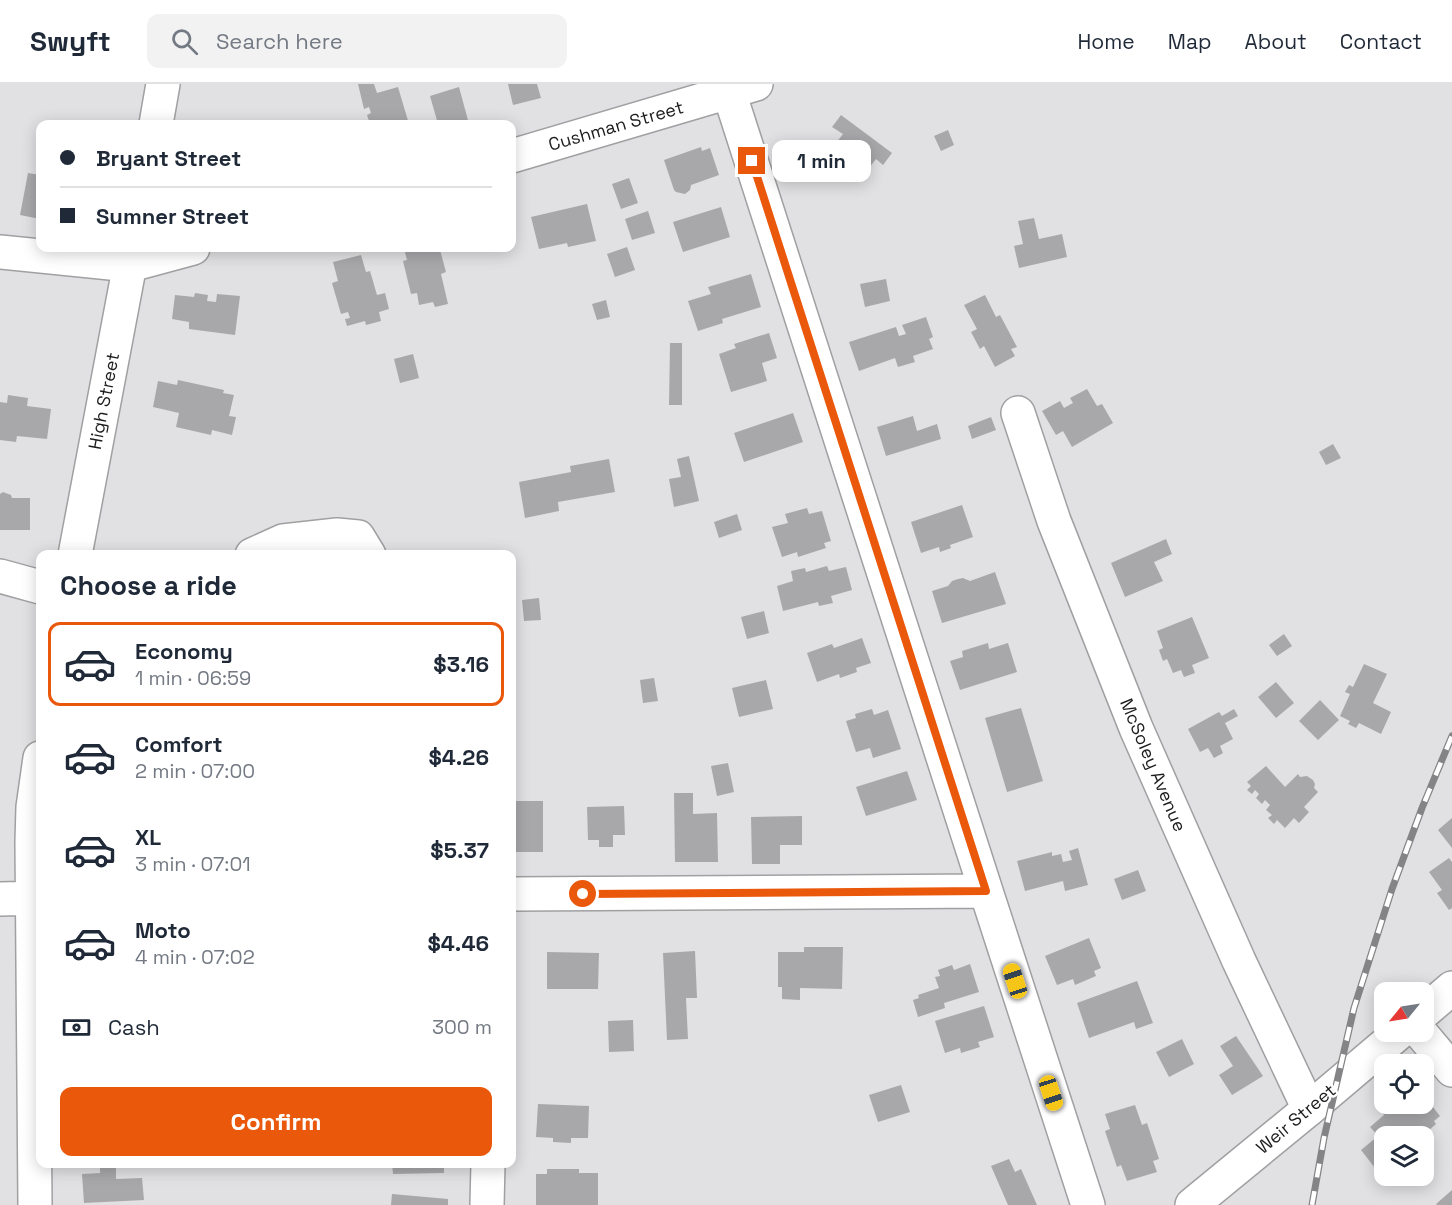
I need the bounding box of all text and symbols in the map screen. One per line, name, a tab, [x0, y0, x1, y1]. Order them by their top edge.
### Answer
search box	[147, 14, 567, 68]
text: Swyft	[30, 23, 111, 59]
icon: search	[168, 25, 201, 58]
text: Search here	[216, 27, 343, 55]
text: Home	[1077, 28, 1135, 55]
text: Map	[1168, 28, 1212, 55]
text: About	[1245, 28, 1307, 55]
text: Contact	[1340, 28, 1422, 55]
street label: Cushman Street	[546, 95, 686, 156]
callout: 1 min	[773, 140, 872, 182]
text: Bryant Street	[96, 144, 241, 172]
route end	[738, 147, 765, 174]
text: 1 min	[797, 148, 846, 174]
text: Sumner Street	[96, 202, 249, 230]
street label: High Street	[83, 350, 124, 451]
text: Choose a ride	[60, 568, 237, 603]
icon: car	[63, 637, 117, 691]
text: Economy	[135, 637, 233, 665]
text: $3.16	[433, 650, 489, 678]
text: 1 min · 06:59	[135, 665, 251, 691]
street label: McSoley Avenue	[1115, 695, 1192, 835]
icon: car	[63, 730, 117, 784]
text: Comfort	[135, 730, 223, 758]
text: $4.26	[428, 743, 489, 771]
text: 2 min · 07:00	[135, 758, 255, 784]
icon: car	[63, 823, 117, 877]
text: XL	[135, 823, 161, 851]
text: $5.37	[430, 836, 489, 864]
text: 3 min · 07:01	[135, 851, 251, 877]
route start	[569, 880, 596, 907]
icon: car	[63, 916, 117, 970]
text: Moto	[135, 916, 191, 944]
text: $4.46	[428, 929, 489, 957]
text: 4 min · 07:02	[135, 944, 255, 970]
car	[1001, 961, 1029, 1001]
north arrow	[1374, 982, 1434, 1042]
map controls	[1374, 982, 1434, 1186]
icon: cash	[60, 1011, 93, 1044]
text: Cash	[108, 1013, 160, 1041]
text: 300 m	[432, 1014, 492, 1040]
button: locate	[1374, 1054, 1434, 1114]
car	[1037, 1073, 1065, 1113]
street label: Weir Street	[1251, 1079, 1340, 1159]
button: Confirm	[60, 1087, 492, 1156]
button: layers	[1374, 1126, 1434, 1186]

